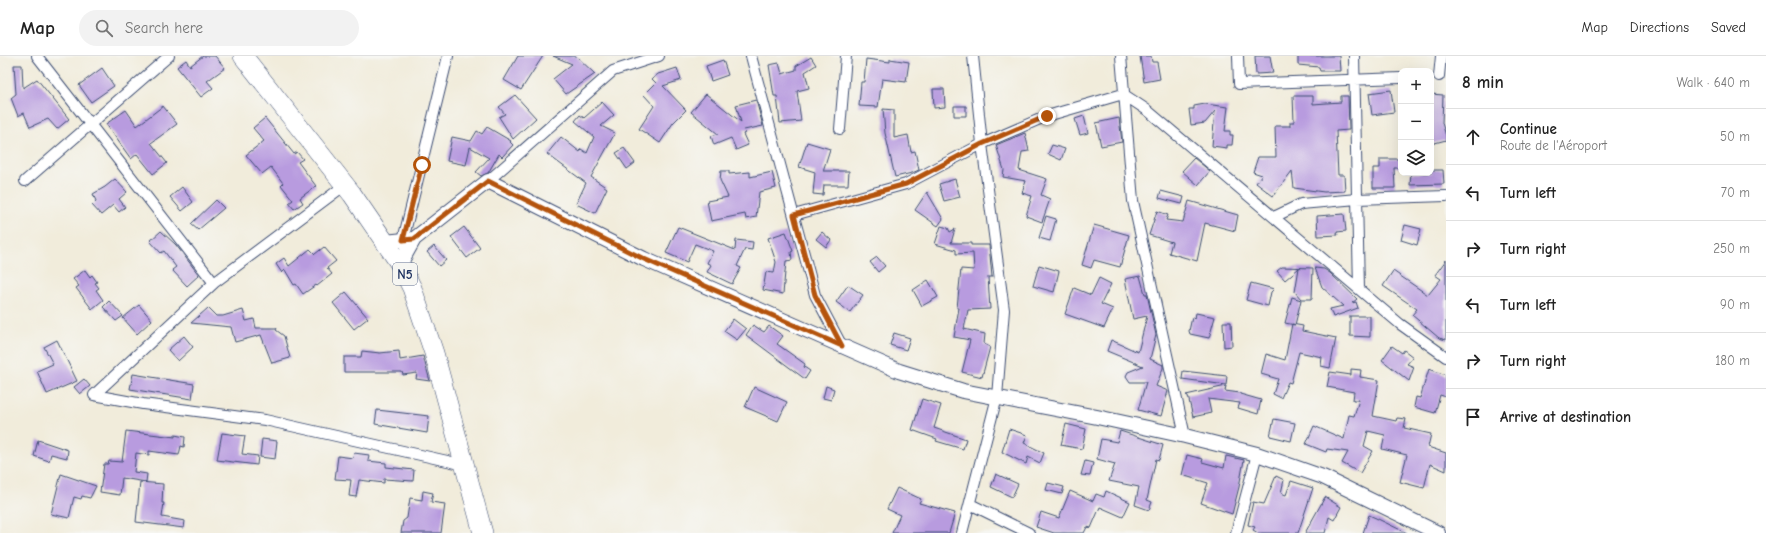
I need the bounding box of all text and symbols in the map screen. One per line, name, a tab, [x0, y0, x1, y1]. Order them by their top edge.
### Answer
search box	[79, 10, 359, 46]
text: Map	[20, 17, 55, 39]
icon: search	[93, 17, 115, 39]
text: Search here	[125, 19, 203, 37]
text: Map	[1581, 19, 1608, 36]
text: Directions	[1630, 19, 1689, 36]
text: Saved	[1711, 19, 1746, 36]
map controls	[1398, 68, 1434, 176]
button: +	[1398, 68, 1434, 104]
text: 8 min	[1462, 73, 1504, 92]
text: Walk · 640 m	[1676, 75, 1750, 90]
button: −	[1398, 104, 1434, 140]
route end	[1038, 107, 1056, 125]
text: Continue	[1500, 120, 1557, 138]
icon: ahead	[1462, 126, 1484, 148]
text: 50 m	[1720, 129, 1750, 144]
text: Route de l'Aéroport	[1500, 138, 1607, 153]
button: layers	[1398, 140, 1434, 176]
route start	[413, 156, 431, 174]
icon: left	[1462, 182, 1484, 204]
text: Turn left	[1500, 184, 1556, 202]
text: 70 m	[1721, 185, 1750, 200]
icon: right	[1462, 238, 1484, 260]
text: Turn right	[1500, 240, 1566, 258]
text: 250 m	[1713, 241, 1750, 256]
road number: N5	[393, 263, 417, 285]
icon: left	[1462, 294, 1484, 316]
text: Turn left	[1500, 296, 1556, 314]
text: 90 m	[1720, 297, 1750, 312]
icon: right	[1462, 350, 1484, 372]
text: Turn right	[1500, 352, 1566, 370]
text: 180 m	[1715, 353, 1750, 368]
icon: arrive	[1462, 406, 1484, 428]
text: Arrive at destination	[1500, 408, 1631, 426]

